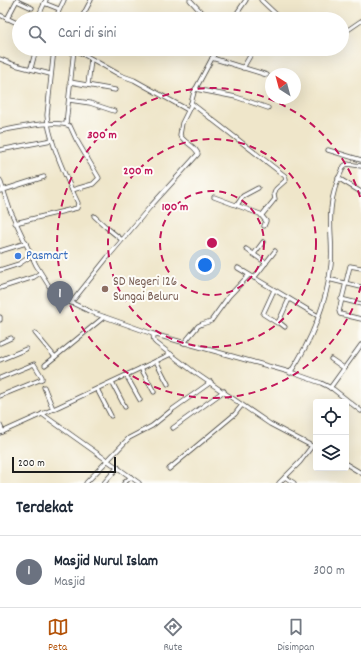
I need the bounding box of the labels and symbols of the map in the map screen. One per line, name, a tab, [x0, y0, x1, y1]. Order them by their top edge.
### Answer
north arrow	[265, 68, 301, 104]
text: 300 m	[87, 127, 117, 144]
text: 200 m	[123, 163, 153, 180]
text: 100 m	[162, 199, 188, 216]
centre of rings	[205, 236, 219, 250]
place label: Pasmart	[26, 247, 68, 266]
marker: Pasmart	[13, 251, 23, 261]
your location	[195, 255, 215, 275]
place label: SD Negeri 126 Sungai Beluru	[113, 273, 179, 307]
pin: 1	[47, 281, 73, 314]
marker: SD Negeri 126 Sungai Beluru	[100, 284, 110, 294]
scale bar	[12, 455, 116, 474]

